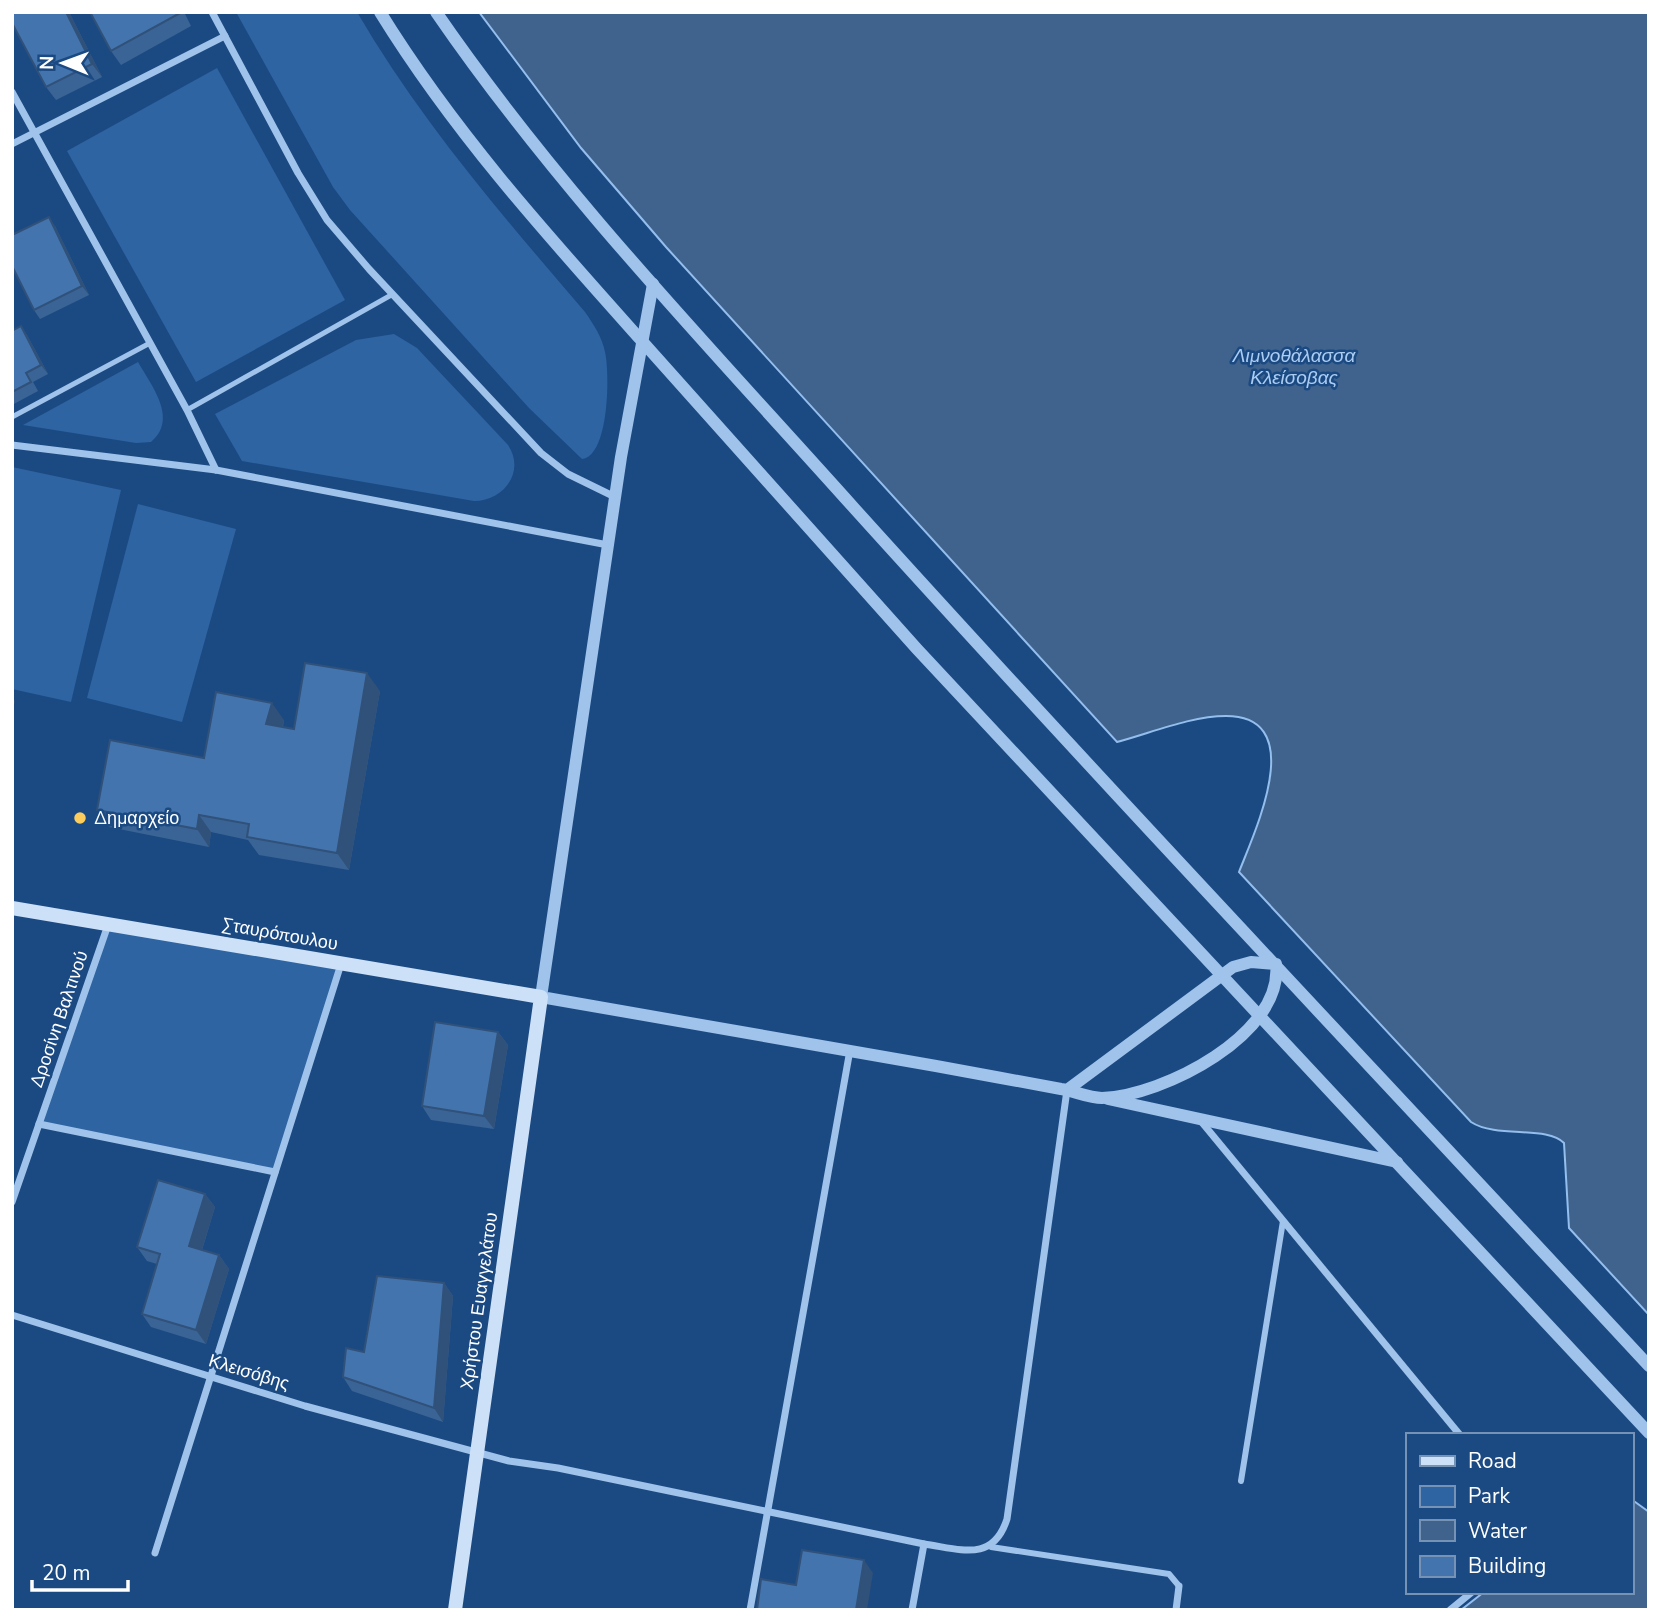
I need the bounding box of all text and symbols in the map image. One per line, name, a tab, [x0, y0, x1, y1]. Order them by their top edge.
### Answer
north arrow	[28, 28, 98, 98]
text: N	[34, 55, 60, 70]
water label: Λιμνοθάλασσα Κλείσοβας	[1232, 343, 1356, 391]
place label: Δημαρχείο	[94, 806, 179, 830]
marker: Δημαρχείο	[72, 810, 88, 826]
street label: Σταυρόπουλου	[220, 912, 340, 956]
street label: Δροσίνη Βαλτινού	[24, 947, 94, 1091]
street label: Χρήστου Ευαγγελάτου	[455, 1211, 503, 1391]
street label: Κλεισόβης	[206, 1348, 293, 1396]
legend	[1406, 1433, 1633, 1594]
text: Road	[1468, 1447, 1517, 1475]
text: Park	[1468, 1482, 1510, 1510]
text: Water	[1468, 1517, 1527, 1545]
scale bar	[32, 1548, 128, 1592]
text: Building	[1468, 1552, 1546, 1580]
text: 20 m	[42, 1559, 91, 1587]

